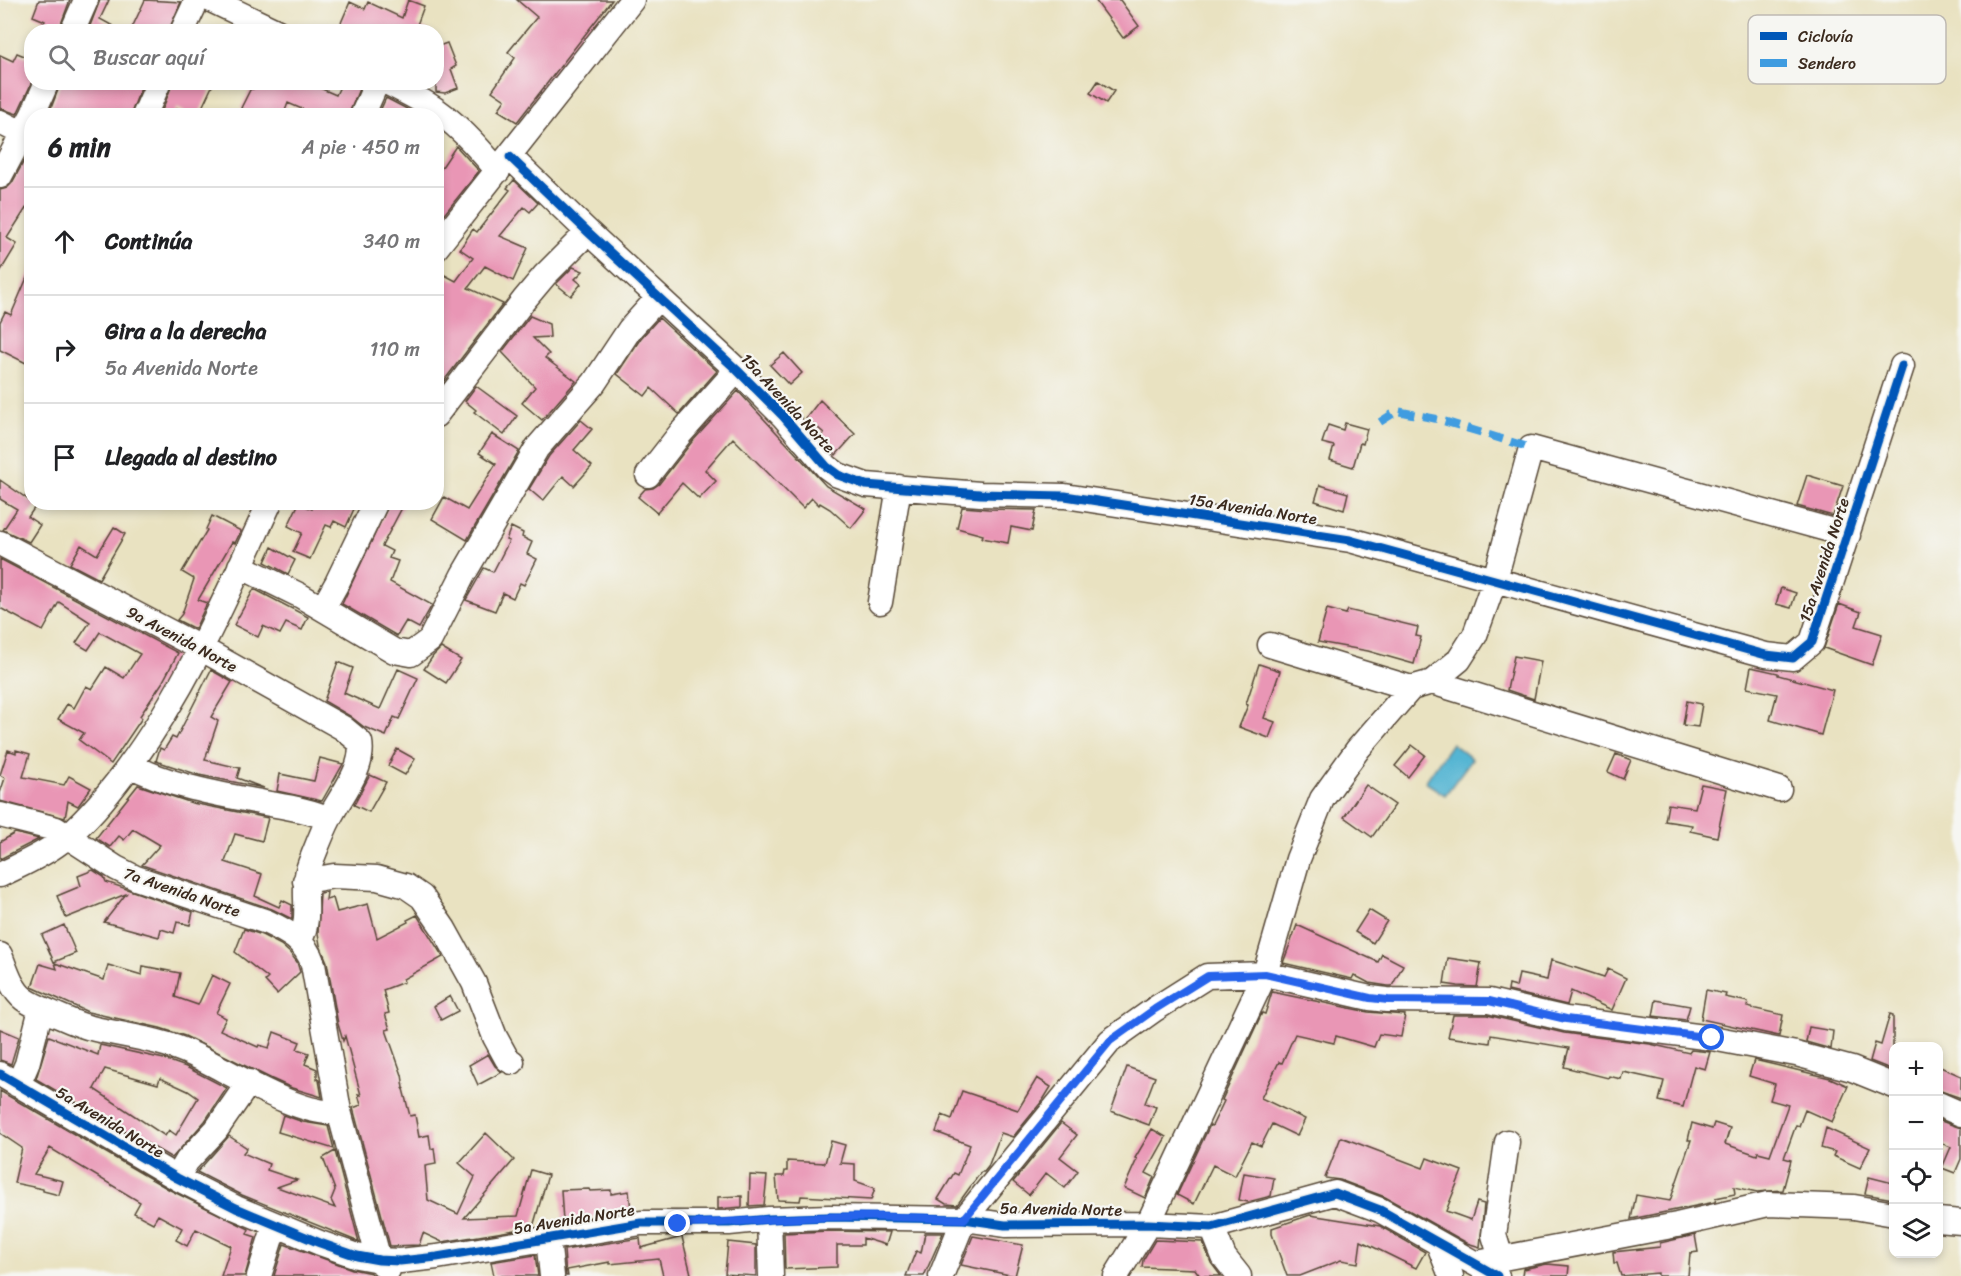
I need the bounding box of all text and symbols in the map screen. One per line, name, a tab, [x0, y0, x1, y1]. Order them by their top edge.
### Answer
legend	[1748, 15, 1946, 84]
text: Ciclovía	[1798, 22, 1853, 51]
search box	[24, 24, 444, 90]
text: Buscar aquí	[93, 38, 205, 77]
icon: search	[45, 41, 78, 74]
text: Sendero	[1798, 49, 1856, 78]
text: 6 min	[48, 124, 111, 170]
text: A pie · 450 m	[302, 130, 420, 165]
text: Continúa	[105, 222, 192, 261]
text: 340 m	[363, 224, 420, 259]
icon: ahead	[48, 225, 81, 258]
text: Gira a la derecha	[105, 312, 266, 351]
text: 110 m	[370, 332, 420, 367]
icon: right	[48, 333, 81, 366]
street label: 15a Avenida Norte	[733, 346, 843, 460]
text: 5a Avenida Norte	[105, 351, 258, 386]
text: Llegada al destino	[105, 438, 277, 477]
icon: arrive	[48, 441, 81, 474]
street label: 15a Avenida Norte	[1187, 485, 1319, 533]
street label: 15a Avenida Norte	[1790, 494, 1858, 626]
street label: 9a Avenida Norte	[121, 597, 243, 681]
street label: 7a Avenida Norte	[120, 858, 244, 926]
route start	[1698, 1024, 1724, 1050]
map controls	[1889, 1042, 1943, 1258]
button: +	[1889, 1042, 1943, 1096]
street label: 5a Avenida Norte	[50, 1078, 170, 1166]
button: −	[1889, 1096, 1943, 1150]
button: locate	[1889, 1150, 1943, 1204]
street label: 5a Avenida Norte	[1000, 1193, 1123, 1225]
street label: 5a Avenida Norte	[511, 1195, 637, 1243]
button: layers	[1889, 1204, 1943, 1258]
route end	[664, 1210, 690, 1236]

